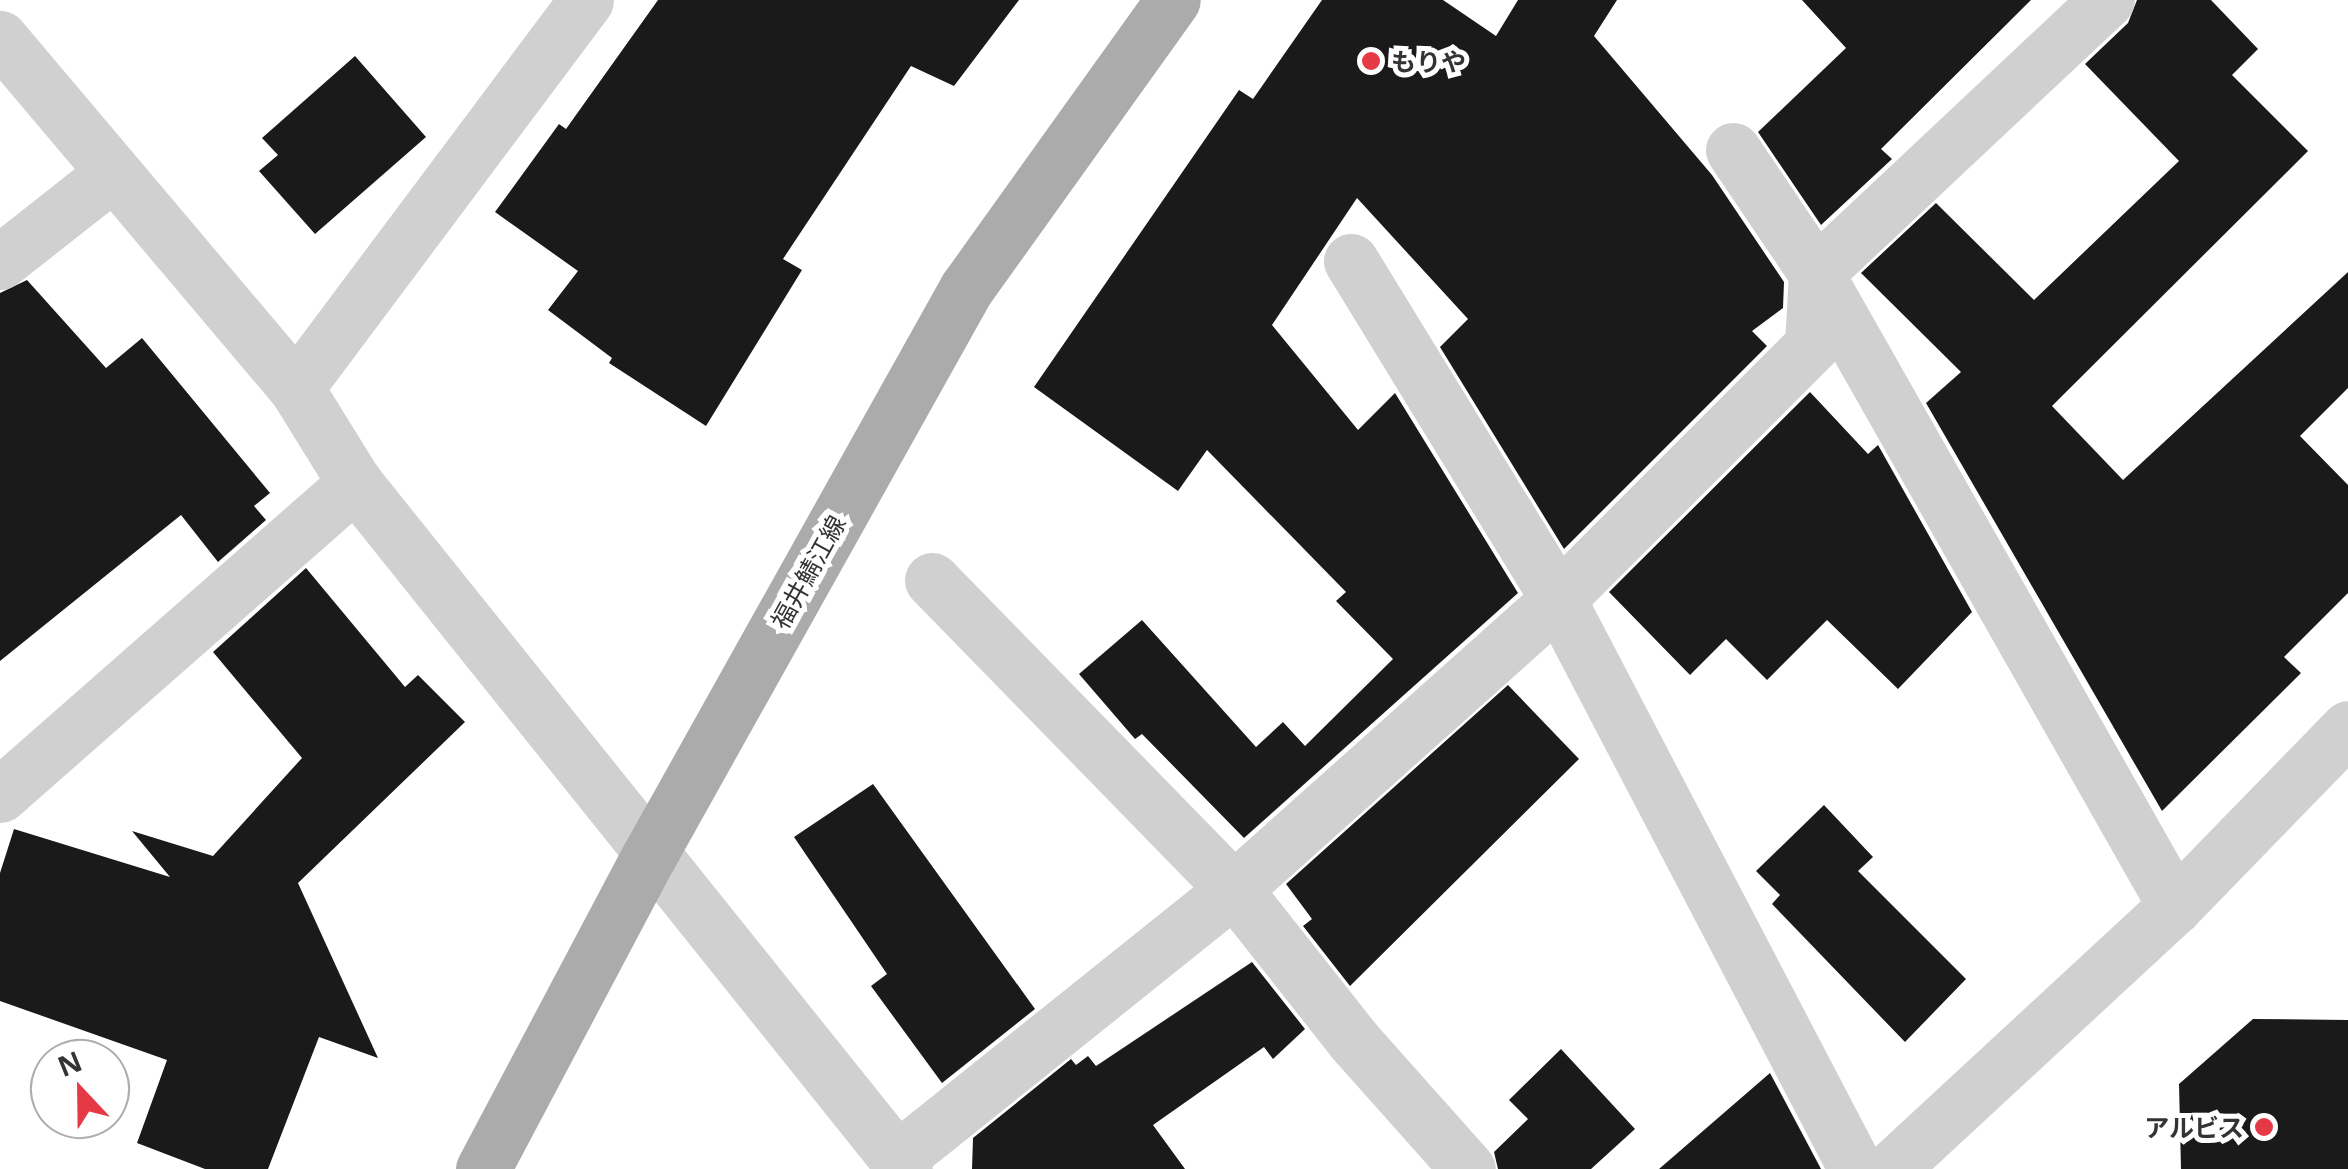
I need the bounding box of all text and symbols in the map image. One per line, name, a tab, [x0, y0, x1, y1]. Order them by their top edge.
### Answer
place label: もりや	[1391, 46, 1466, 76]
marker: もりや	[1360, 50, 1382, 72]
street label: 福井鯖江線	[765, 510, 851, 634]
north arrow	[30, 1039, 130, 1139]
text: N	[52, 1041, 87, 1085]
place label: アルビス	[2144, 1112, 2244, 1142]
marker: アルビス	[2253, 1116, 2275, 1138]

